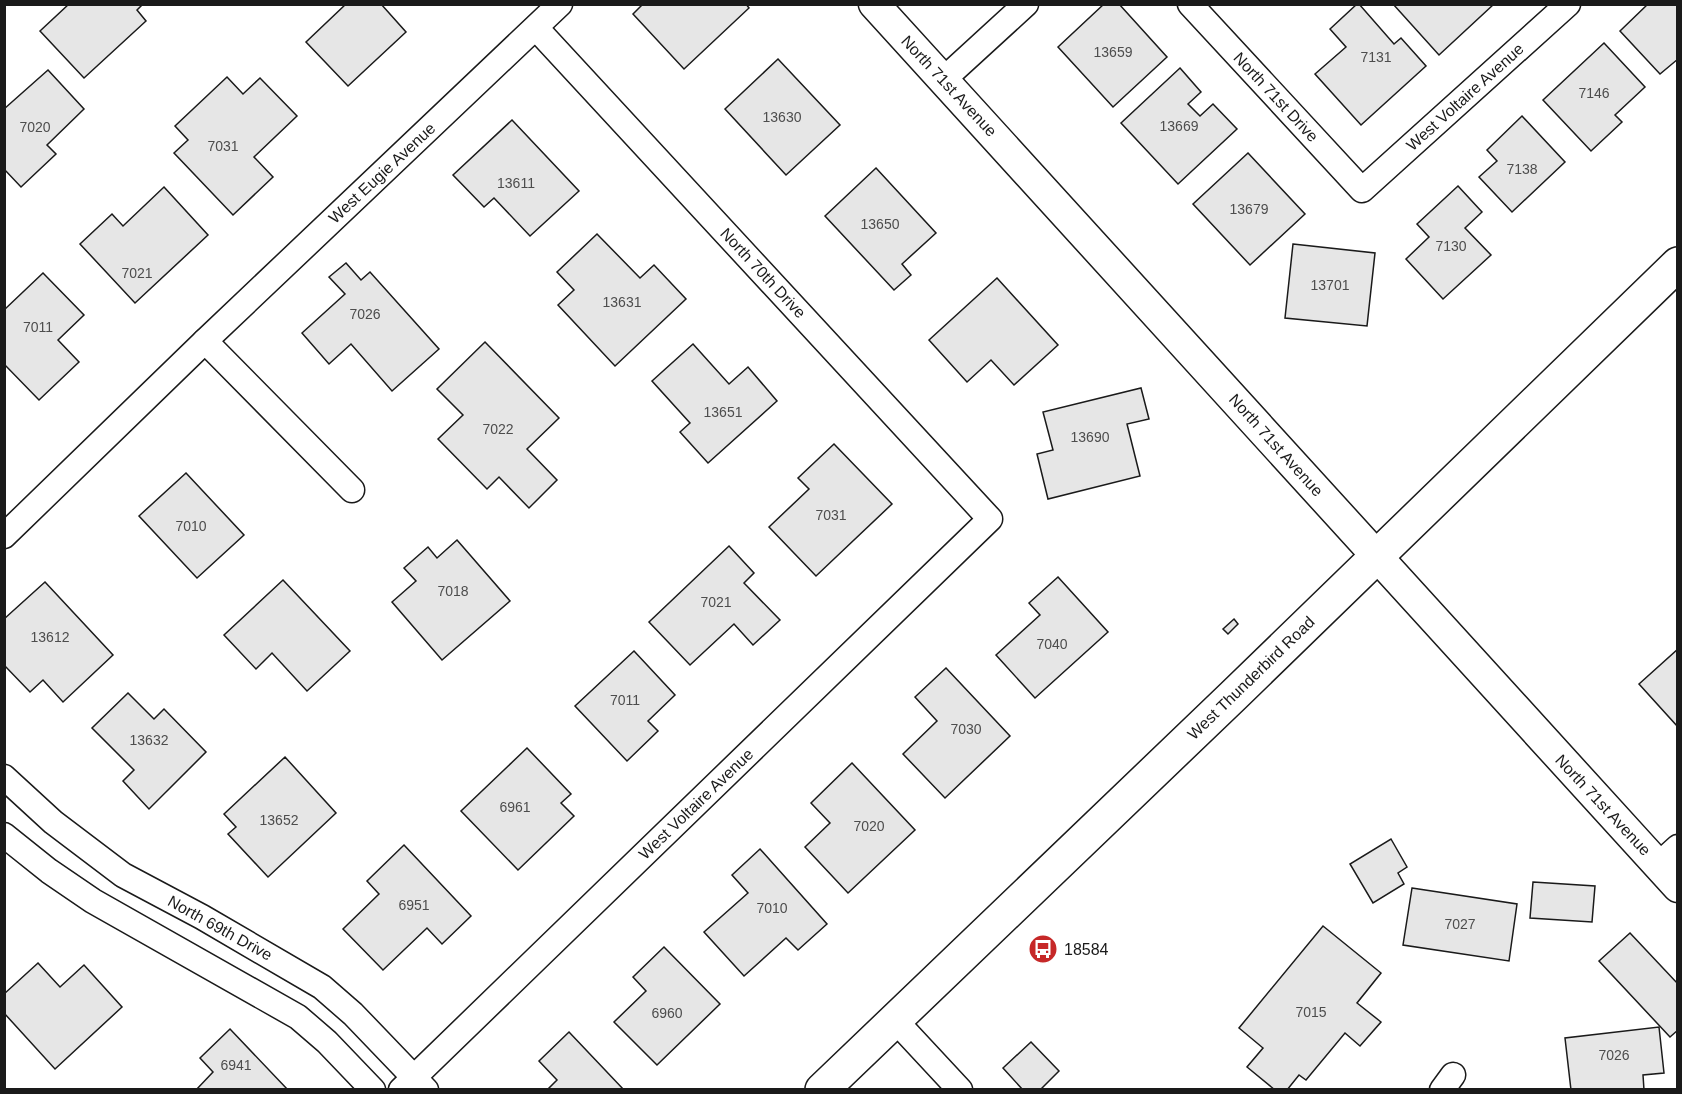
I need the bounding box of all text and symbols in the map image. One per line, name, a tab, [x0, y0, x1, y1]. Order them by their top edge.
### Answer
street label: North 71st Avenue	[898, 32, 1000, 140]
street label: West Voltaire Avenue	[1403, 40, 1527, 154]
house number: 13659	[1094, 44, 1133, 60]
street label: North 71st Drive	[1230, 49, 1322, 145]
house number: 7131	[1360, 49, 1392, 65]
house number: 7146	[1578, 85, 1610, 101]
house number: 13630	[763, 109, 802, 125]
house number: 13669	[1160, 118, 1199, 134]
house number: 7020	[19, 119, 51, 135]
street label: West Eugie Avenue	[325, 119, 439, 227]
house number: 7031	[207, 138, 239, 154]
house number: 7138	[1506, 161, 1538, 177]
house number: 13611	[497, 175, 535, 191]
house number: 13679	[1230, 201, 1269, 217]
house number: 13650	[861, 216, 900, 232]
street label: North 70th Drive	[717, 225, 809, 321]
house number: 7130	[1435, 238, 1467, 254]
house number: 7021	[121, 265, 153, 281]
house number: 13701	[1311, 277, 1350, 293]
house number: 13631	[603, 294, 642, 310]
house number: 7026	[349, 306, 381, 322]
house number: 7011	[23, 319, 53, 335]
street label: North 71st Avenue	[1226, 391, 1326, 500]
house number: 13651	[704, 404, 743, 420]
house number: 7022	[482, 421, 514, 437]
house number: 13690	[1071, 429, 1110, 445]
house number: 7031	[815, 507, 847, 523]
house number: 7010	[175, 518, 207, 534]
house number: 7018	[437, 583, 469, 599]
house number: 7021	[700, 594, 732, 610]
street label: West Thunderbird Road	[1184, 613, 1318, 743]
house number: 13612	[31, 629, 70, 645]
house number: 7040	[1036, 636, 1068, 652]
house number: 7011	[610, 692, 640, 708]
house number: 7030	[950, 721, 982, 737]
house number: 13632	[130, 732, 169, 748]
street label: West Voltaire Avenue	[636, 745, 756, 863]
street label: North 71st Avenue	[1552, 751, 1654, 859]
house number: 6961	[499, 799, 531, 815]
house number: 13652	[260, 812, 299, 828]
house number: 7020	[853, 818, 885, 834]
street label: North 69th Drive	[165, 892, 275, 964]
house number: 6951	[398, 897, 430, 913]
house number: 7010	[756, 900, 788, 916]
house number: 7027	[1444, 916, 1476, 932]
bus stop icon: 18584	[1027, 933, 1059, 965]
place label: 18584	[1064, 941, 1109, 958]
house number: 7015	[1295, 1004, 1327, 1020]
house number: 6960	[651, 1005, 683, 1021]
house number: 7026	[1598, 1047, 1630, 1063]
house number: 6941	[220, 1057, 252, 1073]

